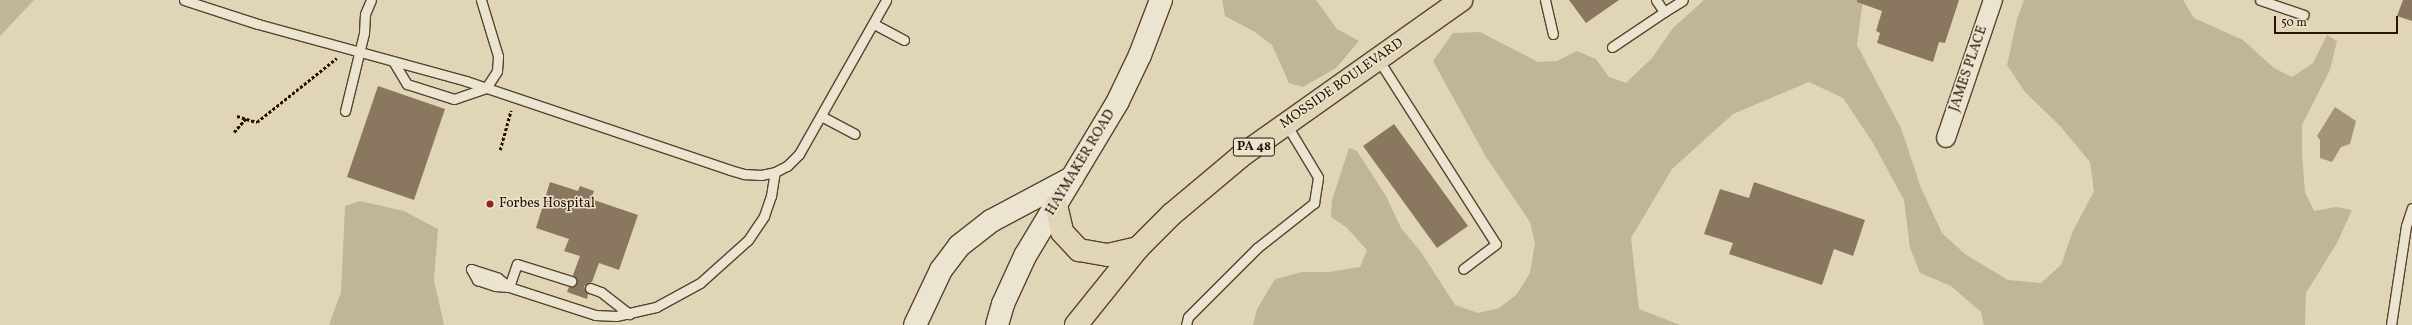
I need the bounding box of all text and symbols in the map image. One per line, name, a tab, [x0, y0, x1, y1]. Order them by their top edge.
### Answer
scale bar	[2276, 8, 2400, 34]
text: 50 m	[2281, 15, 2307, 31]
street label: JAMES PLACE	[1946, 24, 1992, 114]
street label: MOSSIDE BOULEVARD	[1277, 35, 1407, 133]
street label: HAYMAKER ROAD	[1043, 107, 1119, 219]
road number: PA 48	[1232, 136, 1276, 158]
place label: Forbes Hospital	[499, 196, 595, 212]
marker: Forbes Hospital	[484, 198, 496, 210]

